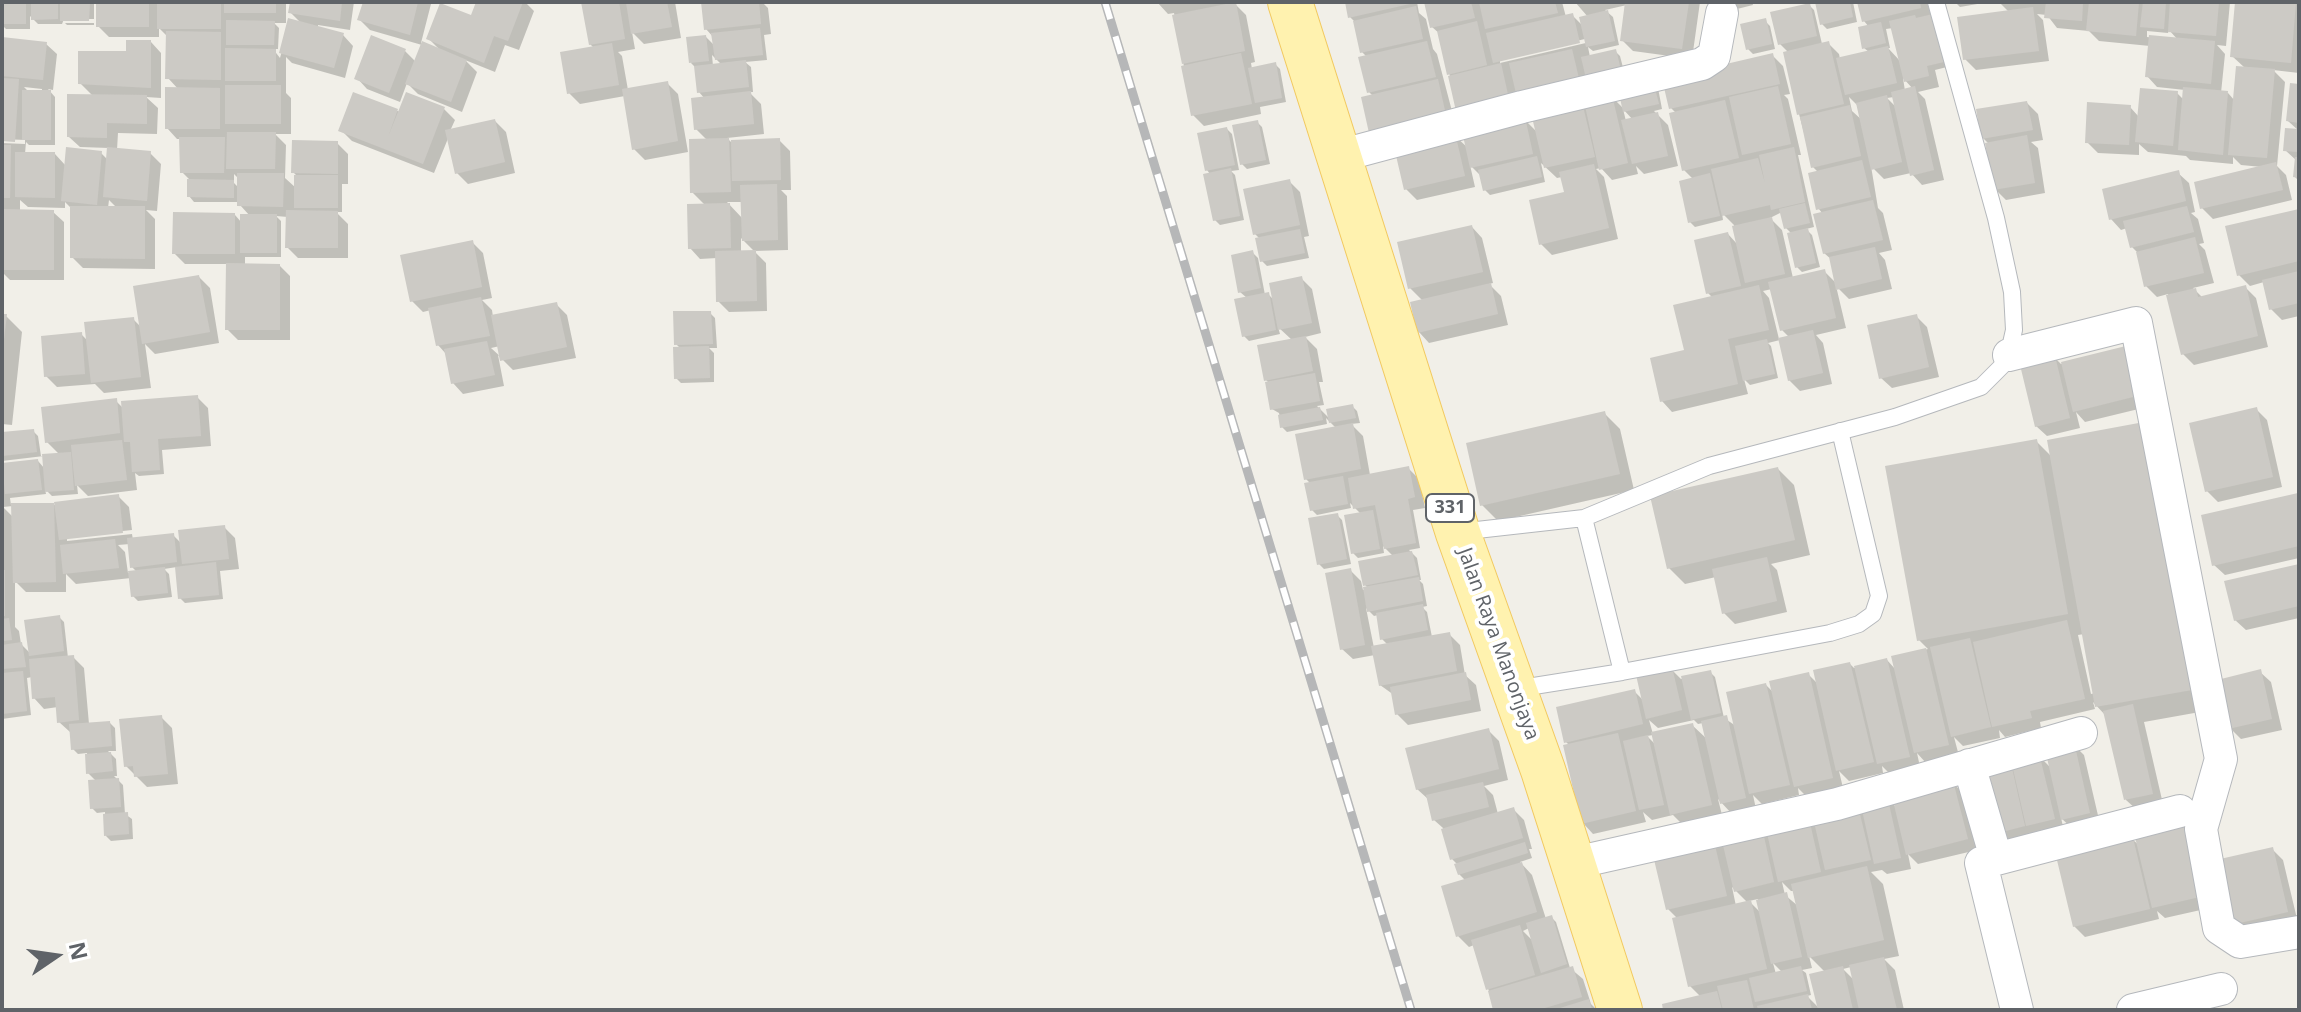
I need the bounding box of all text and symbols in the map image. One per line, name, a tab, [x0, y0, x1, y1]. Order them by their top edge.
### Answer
road number: 331	[1426, 494, 1474, 522]
street label: Jalan Raya Manonjaya	[1452, 545, 1544, 743]
north arrow	[16, 916, 96, 996]
text: N	[63, 939, 96, 963]

